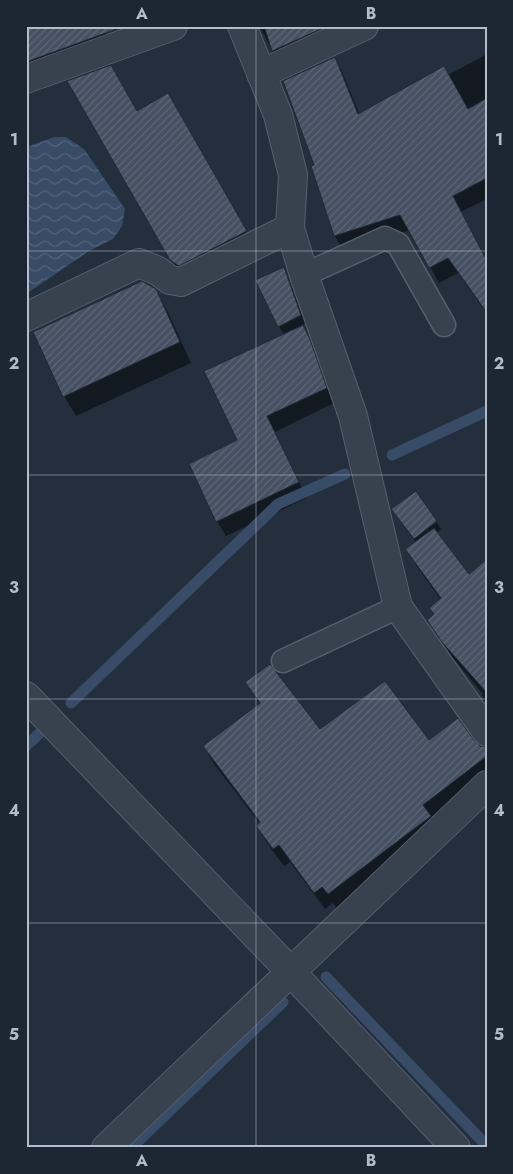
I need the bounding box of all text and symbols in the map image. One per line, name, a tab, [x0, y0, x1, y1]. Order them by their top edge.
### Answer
text: A	[135, 2, 148, 25]
text: B	[366, 2, 376, 25]
text: 1	[10, 128, 18, 151]
text: 1	[495, 128, 503, 151]
text: 2	[9, 352, 19, 375]
text: 2	[494, 352, 504, 375]
text: 3	[9, 576, 19, 599]
text: 3	[494, 576, 504, 599]
text: 4	[8, 799, 20, 822]
text: 4	[493, 799, 505, 822]
text: 5	[9, 1023, 19, 1046]
text: 5	[494, 1023, 504, 1046]
text: A	[135, 1149, 148, 1172]
text: B	[366, 1149, 376, 1172]

